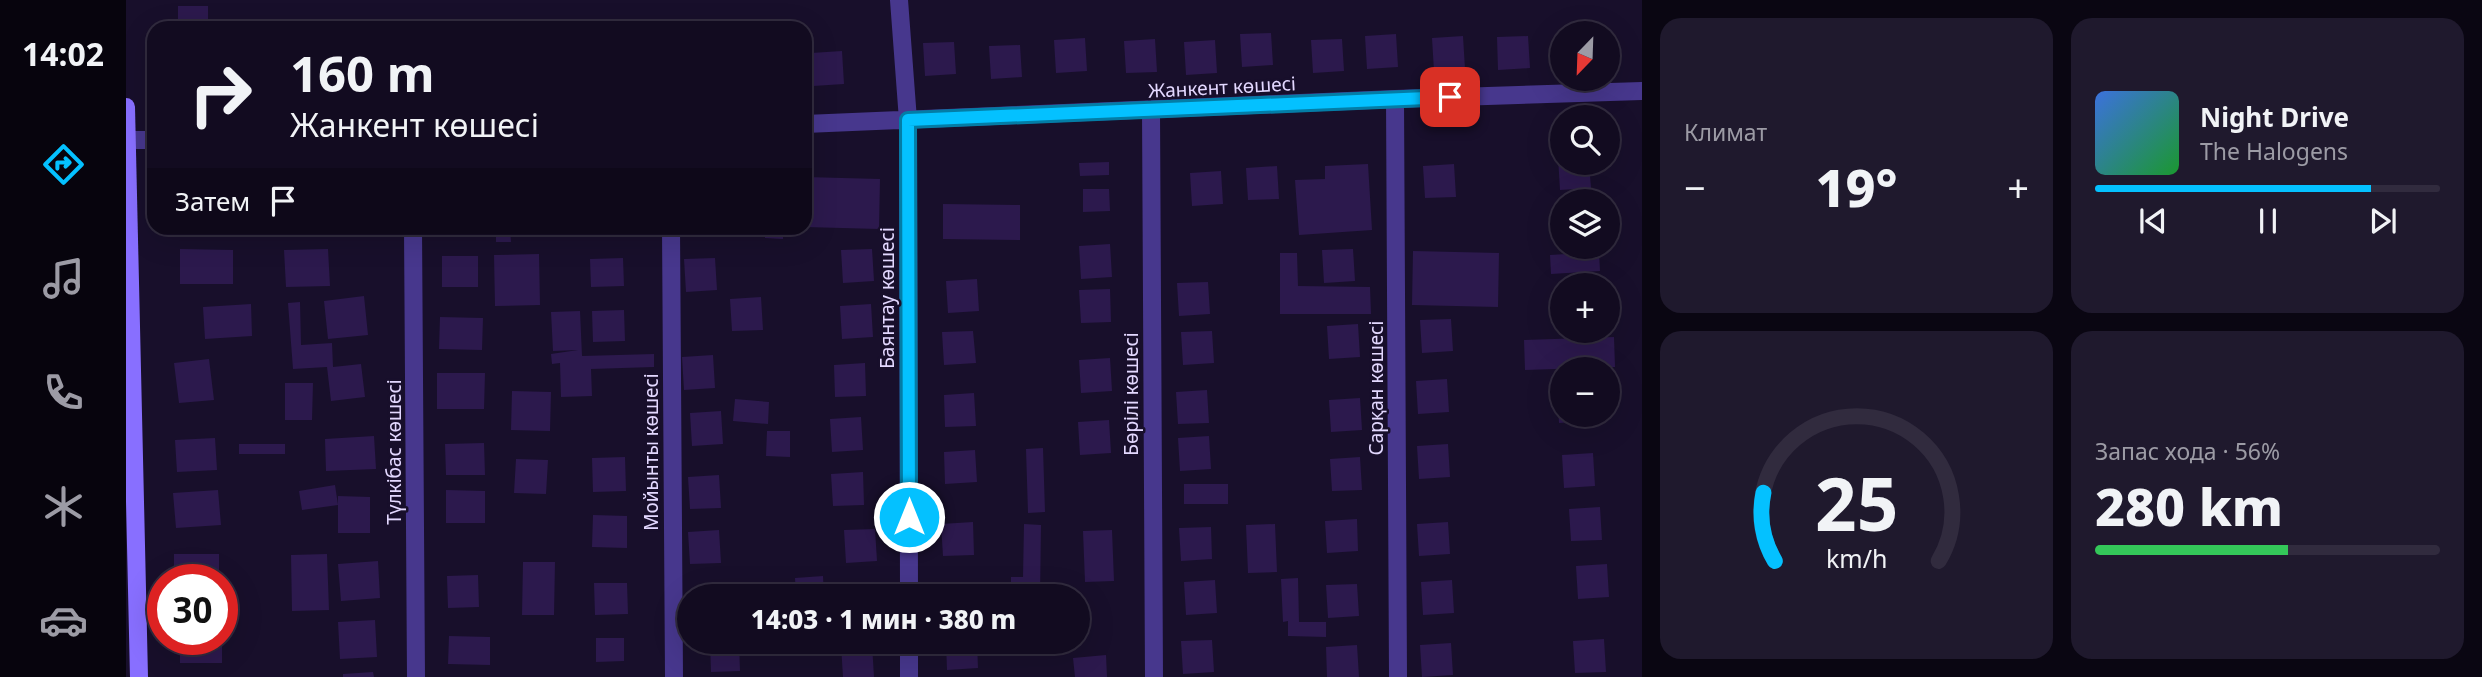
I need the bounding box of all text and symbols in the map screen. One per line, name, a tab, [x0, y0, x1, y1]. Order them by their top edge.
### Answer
north arrow	[1550, 21, 1620, 91]
map controls	[1550, 21, 1620, 427]
text: 14:02	[22, 32, 104, 75]
text: 160 m	[290, 40, 435, 106]
icon: right	[175, 49, 266, 140]
pin	[1420, 67, 1480, 127]
street label: Жанкент көшесі	[1148, 70, 1296, 104]
icon: arrive	[1431, 78, 1469, 116]
text: Night Drive	[2200, 99, 2349, 135]
text: Жанкент көшесі	[290, 103, 539, 146]
button: search	[1550, 105, 1620, 175]
text: Климат	[1684, 116, 1767, 148]
text: The Halogens	[2200, 135, 2348, 167]
icon: directions	[39, 140, 88, 189]
text: 19°	[1815, 151, 1898, 222]
text: −	[1684, 161, 1706, 213]
text: +	[2007, 161, 2029, 213]
icon: arrive	[264, 182, 302, 220]
text: Затем	[175, 183, 250, 219]
button: layers	[1550, 189, 1620, 259]
icon: previous	[2134, 202, 2172, 240]
icon: pause	[2249, 202, 2287, 240]
icon: next	[2364, 202, 2402, 240]
street label: Баянтау көшесі	[874, 227, 900, 369]
icon: music	[39, 254, 88, 303]
button: +	[1550, 273, 1620, 343]
street label: Сарқан көшесі	[1363, 321, 1389, 455]
street label: Бөрілі көшесі	[1118, 332, 1144, 456]
button: −	[1550, 357, 1620, 427]
icon: phone	[39, 368, 88, 417]
street label: Мойынты көшесі	[638, 373, 664, 531]
street label: Түлкібас көшесі	[381, 379, 407, 525]
text: Запас хода · 56%	[2095, 435, 2280, 467]
text: 25	[1815, 453, 1898, 552]
text: 280 km	[2095, 470, 2283, 541]
position arrow	[872, 480, 946, 554]
icon: climate	[39, 482, 88, 531]
text: km/h	[1826, 541, 1887, 575]
speed limit sign: 30	[147, 564, 238, 655]
icon: car	[39, 596, 88, 645]
text: 14:03 · 1 мин · 380 m	[751, 601, 1016, 637]

